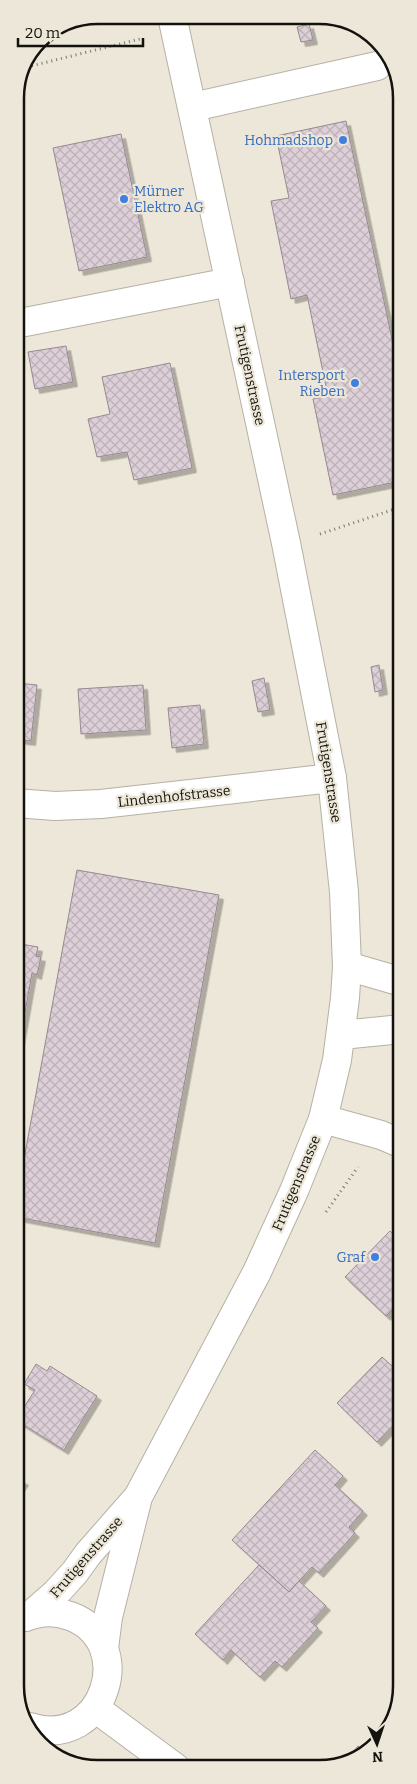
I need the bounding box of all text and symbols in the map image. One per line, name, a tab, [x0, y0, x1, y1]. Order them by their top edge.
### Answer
scale bar	[18, 15, 142, 47]
text: 20 m	[25, 24, 61, 42]
place label: Hohmadshop	[244, 132, 333, 149]
marker: Hohmadshop	[337, 134, 349, 146]
place label: Mürner Elektro AG	[134, 183, 204, 216]
marker: Mürner Elektro AG	[118, 193, 130, 205]
street label: Frutigenstrasse	[231, 323, 268, 427]
place label: Intersport Rieben	[278, 367, 345, 400]
marker: Intersport Rieben	[349, 377, 361, 389]
street label: Frutigenstrasse	[312, 720, 345, 824]
street label: Lindenhofstrasse	[117, 782, 231, 811]
street label: Frutigenstrasse	[269, 1133, 324, 1233]
place label: Graf	[336, 1249, 366, 1266]
marker: Graf	[369, 1251, 381, 1263]
street label: Frutigenstrasse	[46, 1513, 126, 1601]
north arrow	[352, 1719, 402, 1769]
text: N	[372, 1748, 383, 1765]

